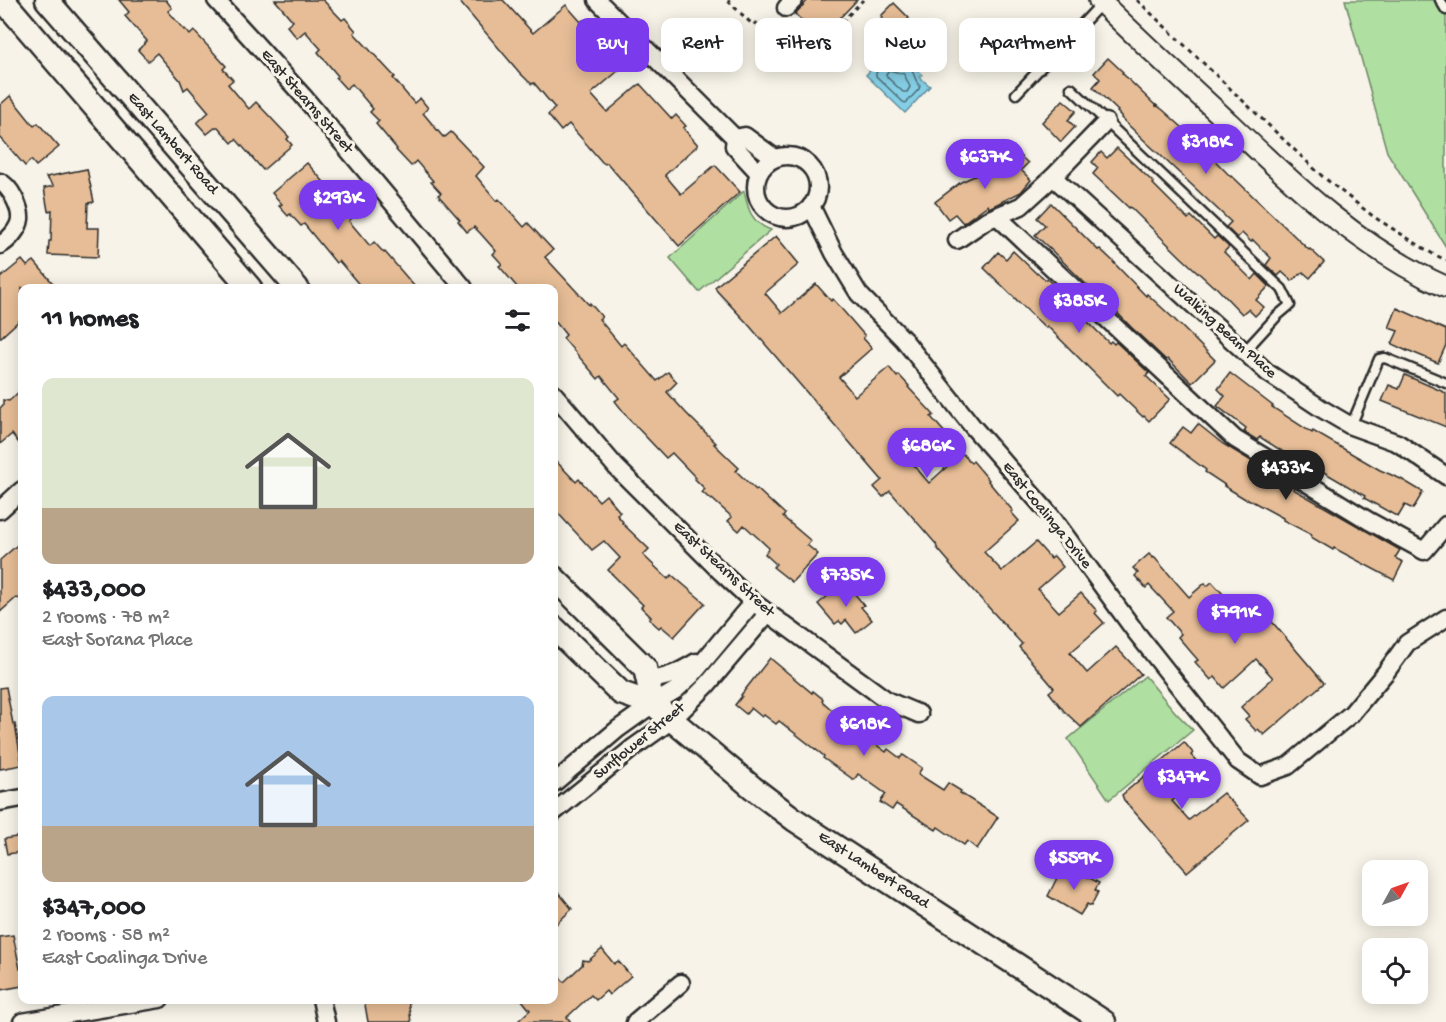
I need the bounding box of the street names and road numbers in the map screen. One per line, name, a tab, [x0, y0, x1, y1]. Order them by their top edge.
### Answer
street label: East Stearns Street	[256, 46, 357, 159]
street label: East Lambert Road	[123, 89, 222, 200]
street label: Walking Beam Place	[1168, 281, 1280, 384]
street label: East Coalinga Drive	[997, 459, 1095, 574]
street label: East Stearns Street	[668, 518, 779, 623]
street label: Sunflower Street	[590, 698, 691, 785]
street label: East Lambert Road	[814, 828, 934, 915]

